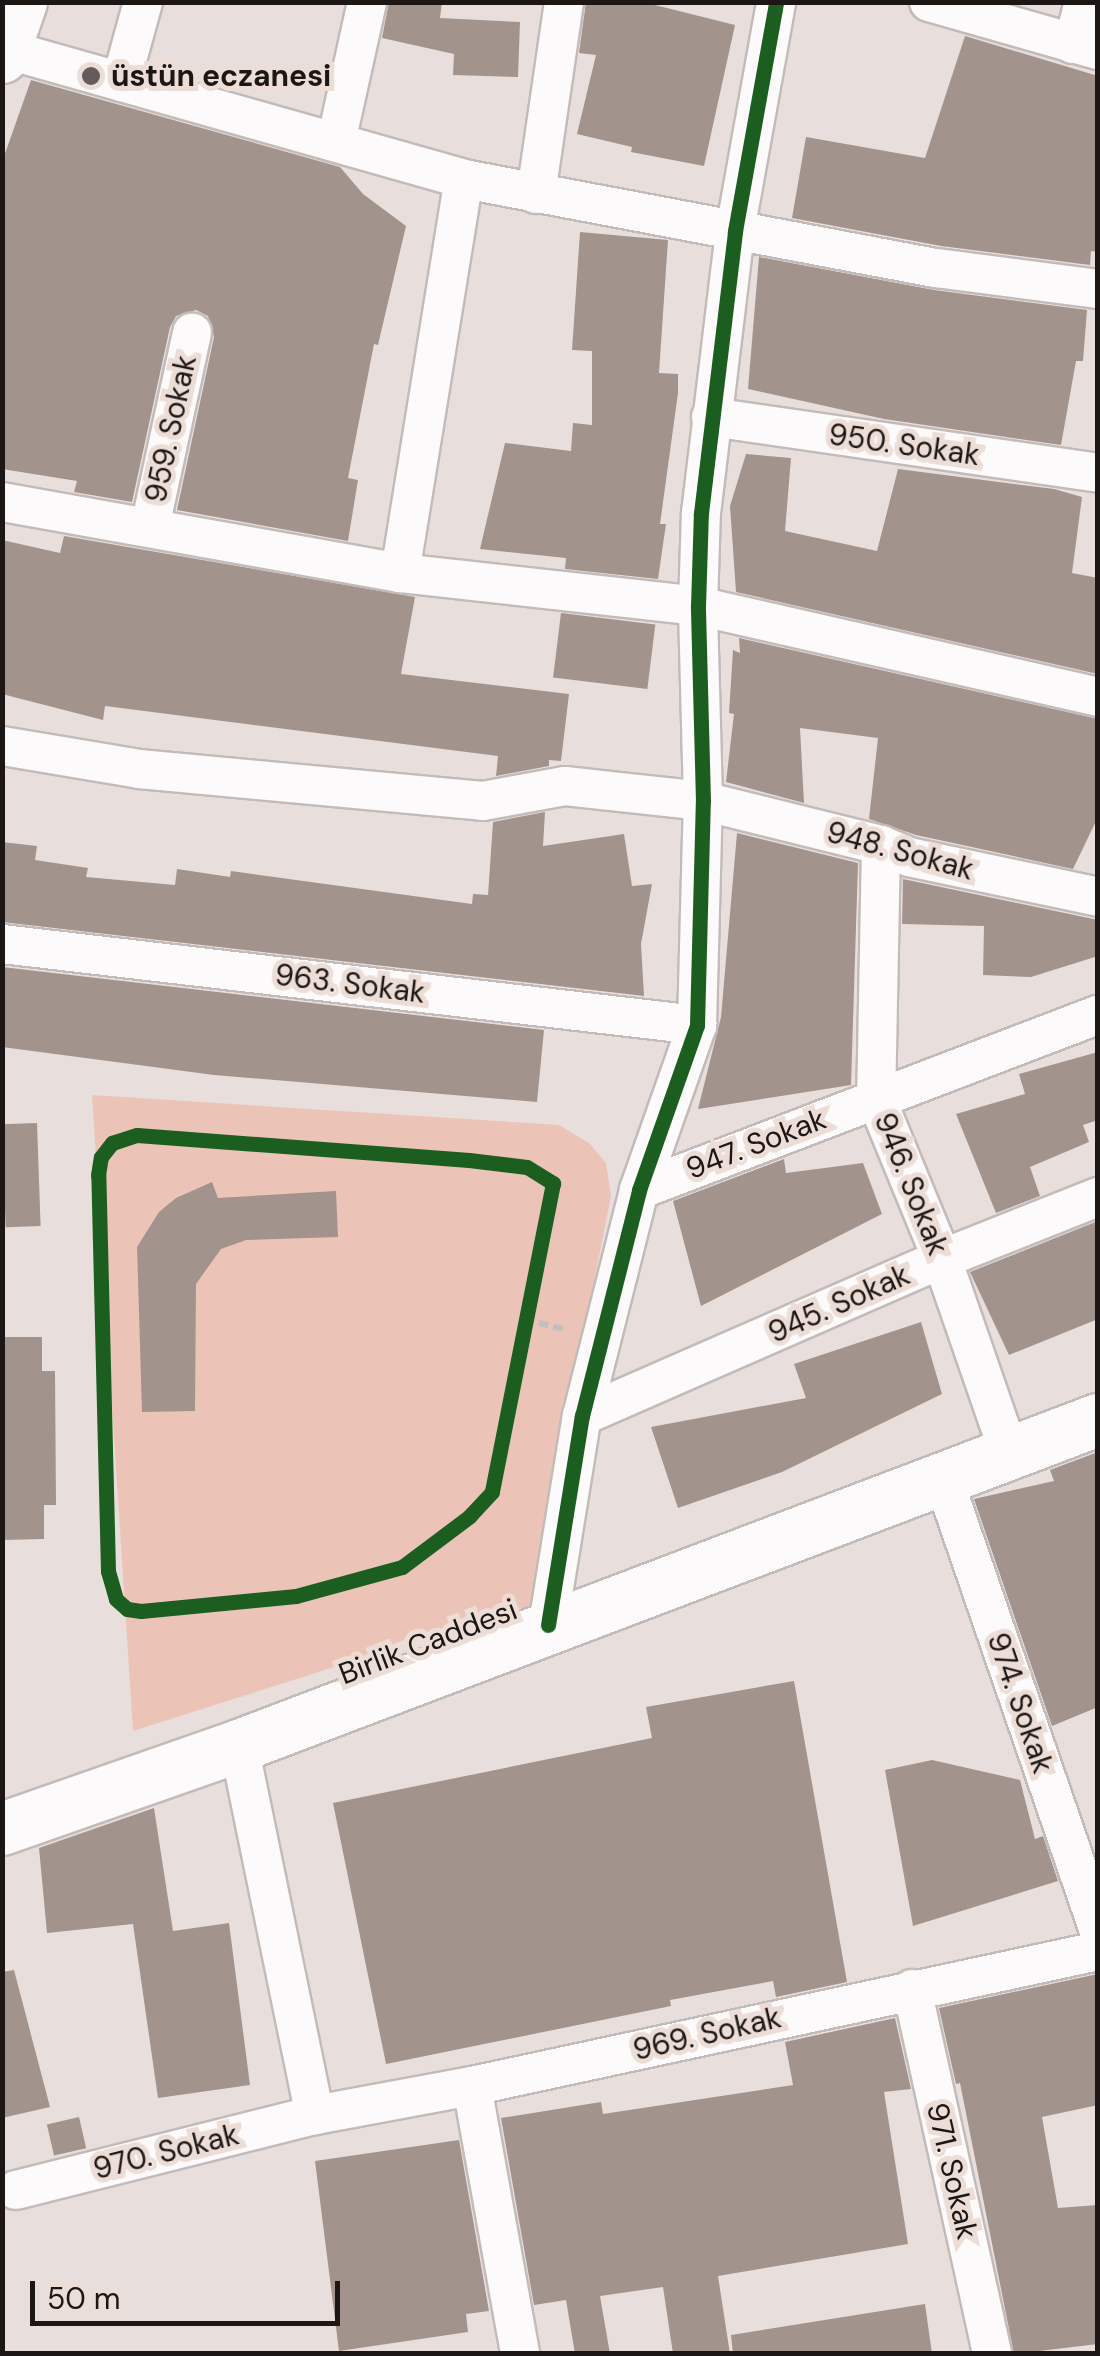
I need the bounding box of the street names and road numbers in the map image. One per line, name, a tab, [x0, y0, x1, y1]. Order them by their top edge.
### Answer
street label: 959. Sokak	[138, 352, 204, 506]
street label: 950. Sokak	[826, 417, 982, 473]
street label: 948. Sokak	[822, 814, 978, 888]
street label: 963. Sokak	[273, 957, 427, 1011]
street label: 947. Sokak	[681, 1101, 831, 1187]
street label: 946. Sokak	[866, 1108, 956, 1260]
street label: 945. Sokak	[763, 1257, 915, 1351]
street label: Birlik Caddesi	[334, 1591, 522, 1693]
street label: 974. Sokak	[979, 1628, 1061, 1778]
street label: 969. Sokak	[630, 2000, 784, 2068]
street label: 971. Sokak	[919, 2099, 985, 2243]
street label: 970. Sokak	[90, 2117, 242, 2187]

